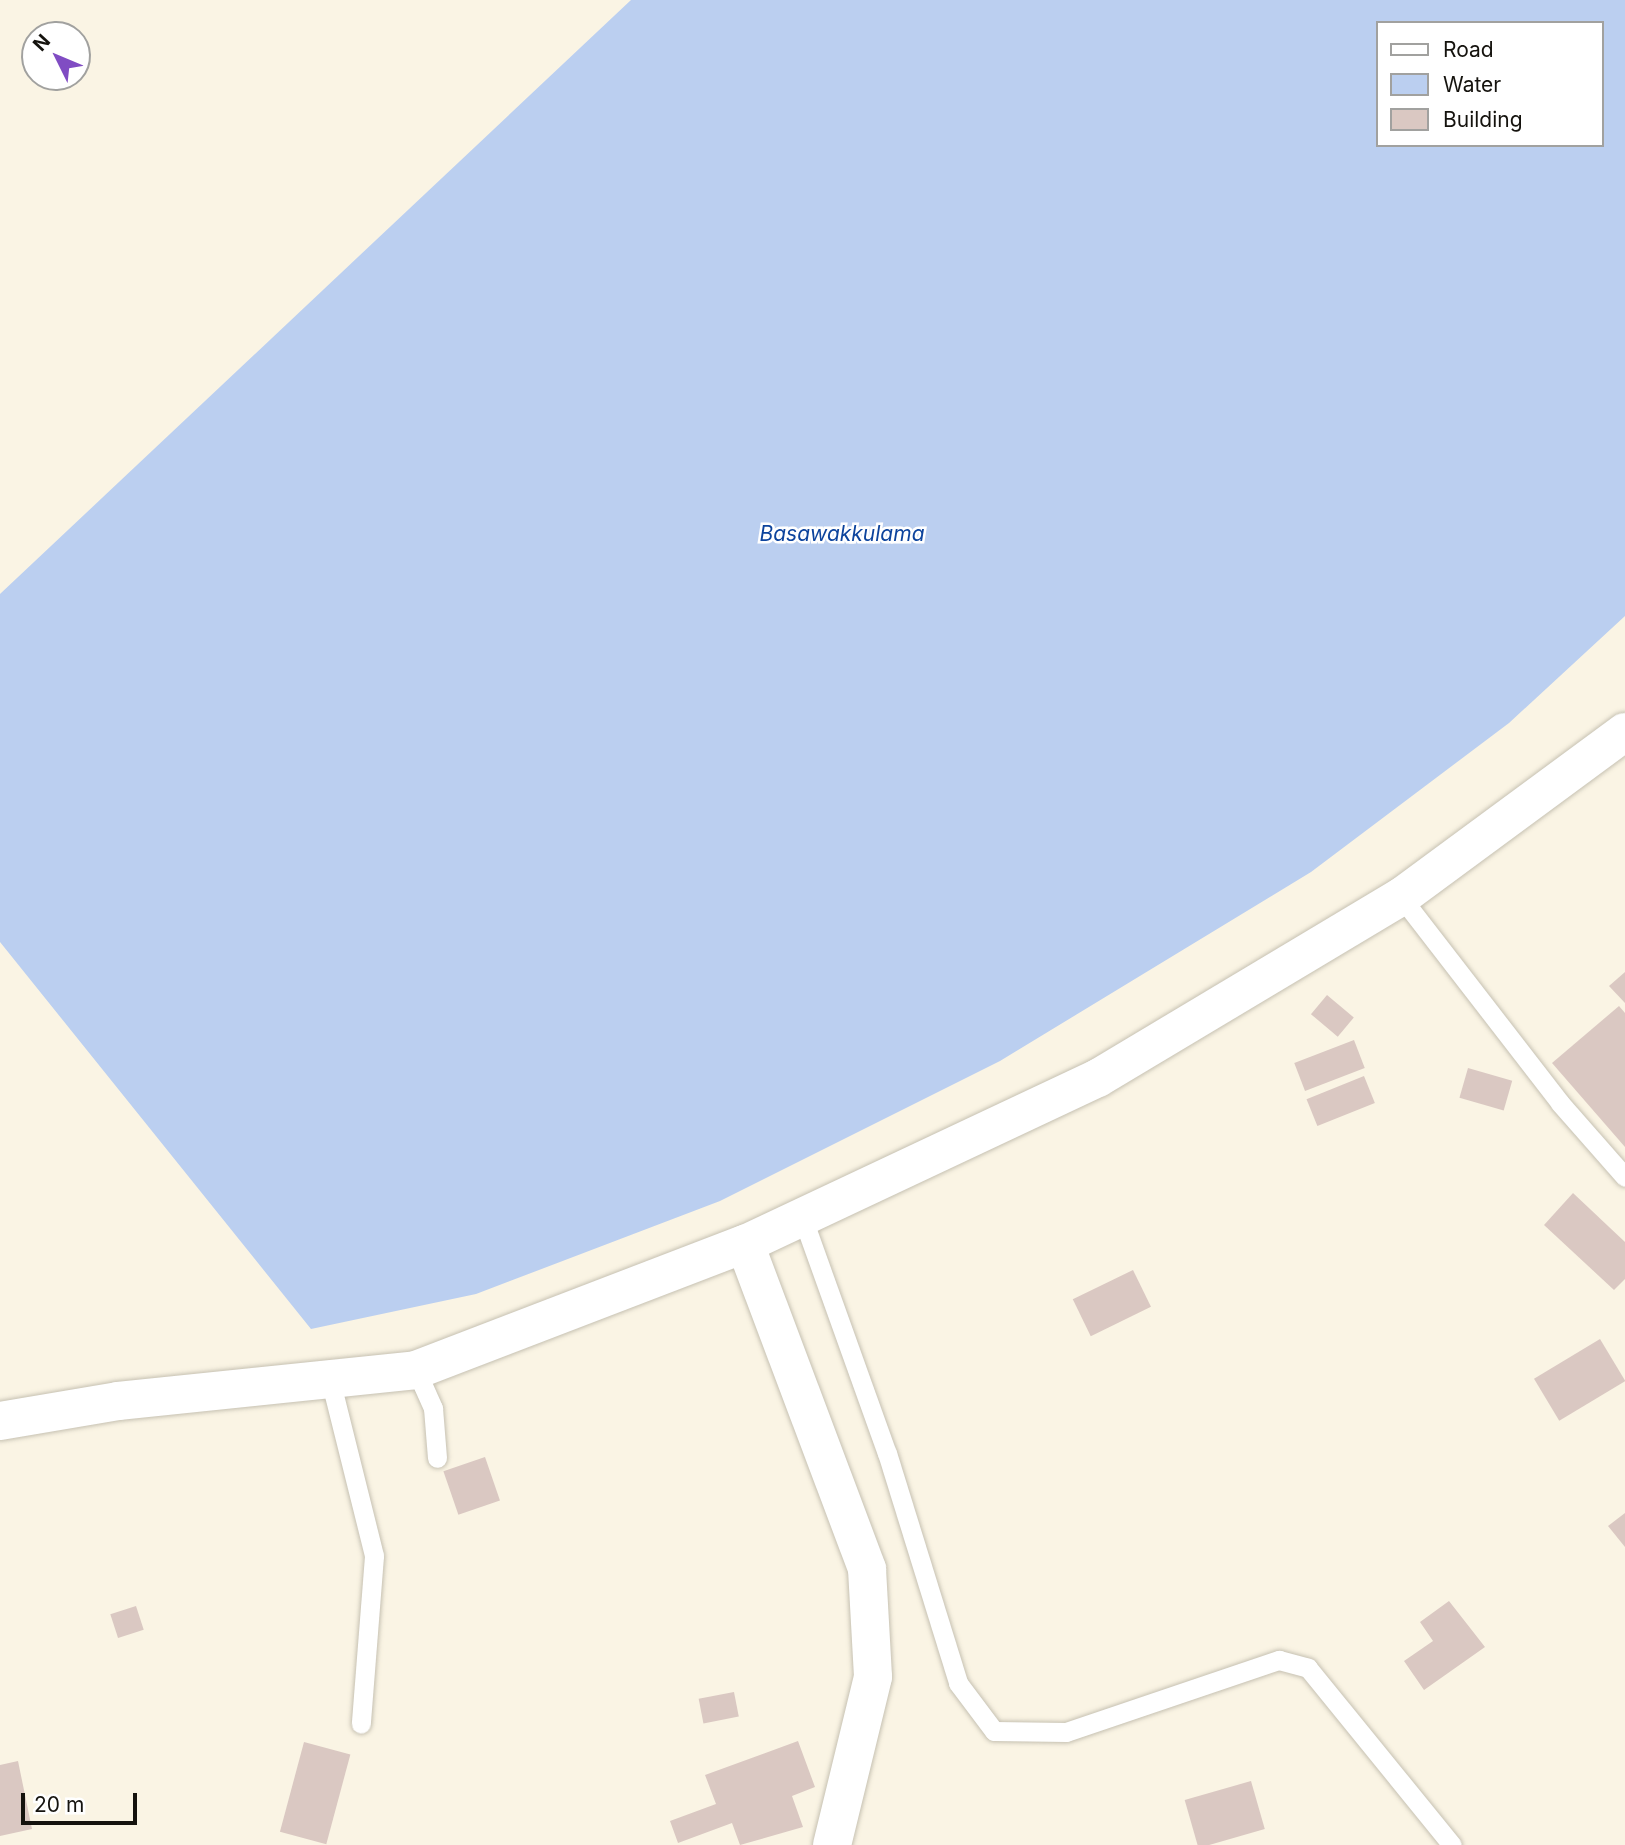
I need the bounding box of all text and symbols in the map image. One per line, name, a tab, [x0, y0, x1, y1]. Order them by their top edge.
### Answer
north arrow	[21, 21, 91, 91]
legend	[1376, 21, 1604, 147]
text: N	[28, 30, 55, 56]
text: Road	[1443, 37, 1494, 62]
text: Water	[1443, 72, 1501, 97]
text: Building	[1443, 107, 1523, 132]
water label: Basawakkulama	[759, 521, 925, 547]
scale bar	[24, 1778, 140, 1822]
text: 20 m	[34, 1792, 84, 1817]

